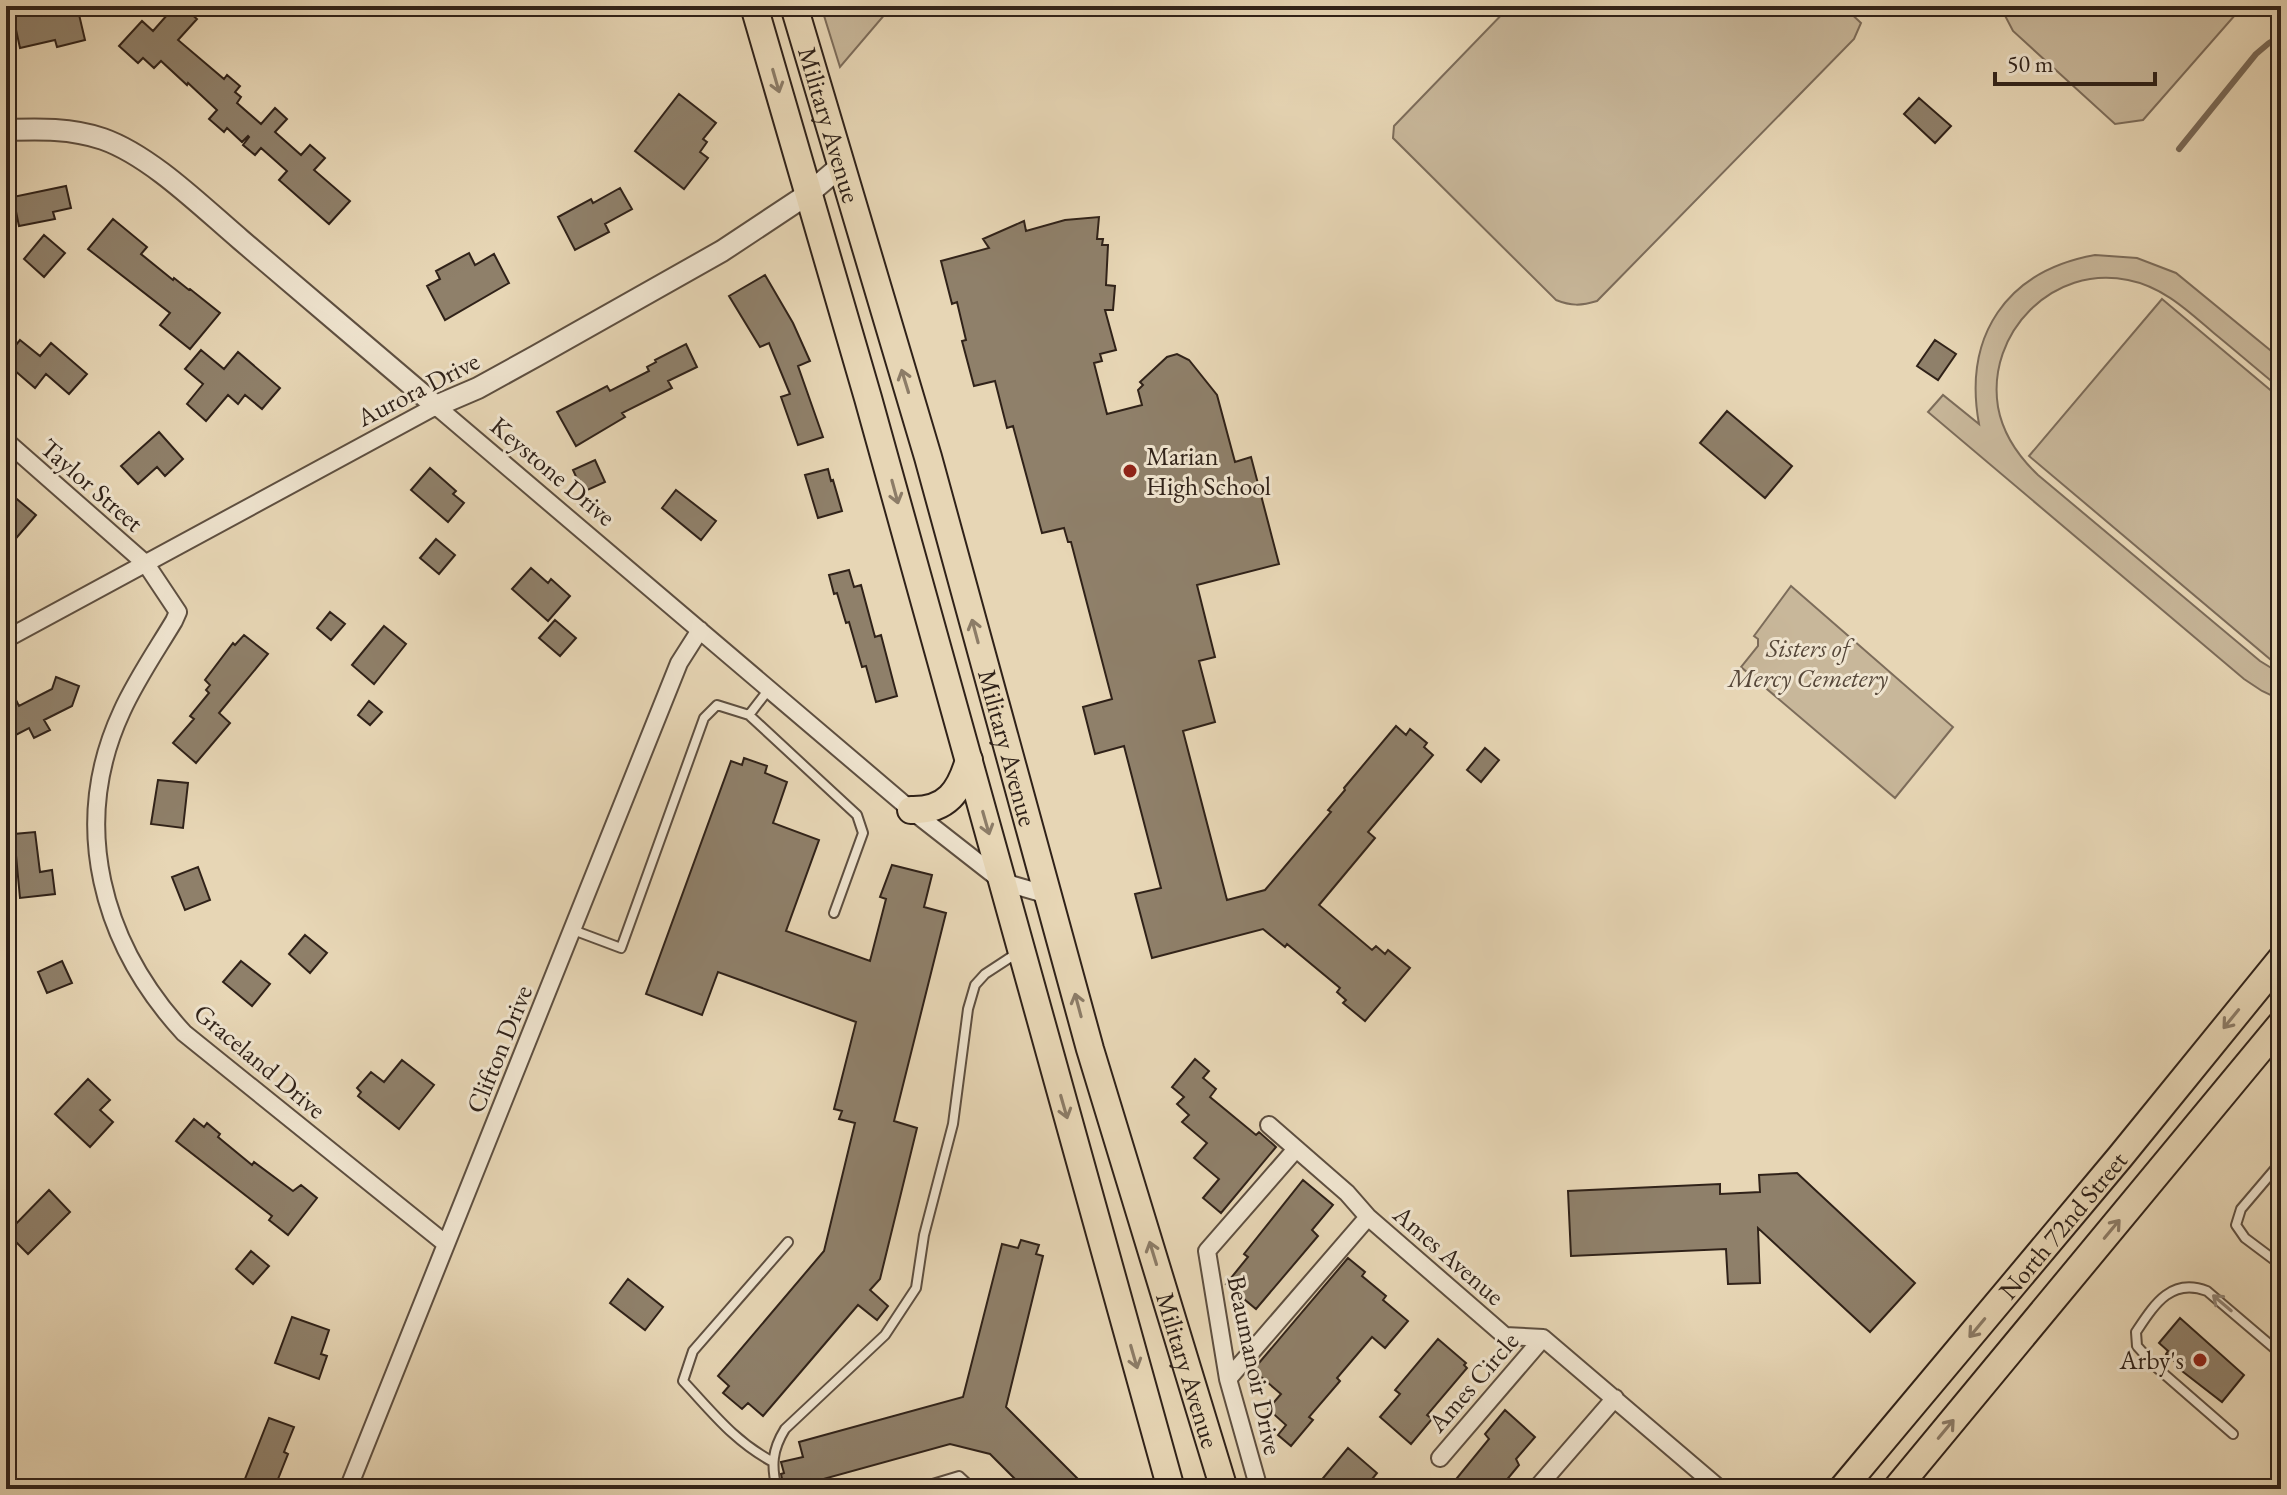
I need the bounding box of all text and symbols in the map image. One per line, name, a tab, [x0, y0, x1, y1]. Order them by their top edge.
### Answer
scale bar	[1995, 36, 2155, 86]
street label: Military Avenue	[790, 43, 869, 207]
text: 50 m	[2007, 48, 2054, 79]
one-way arrow	[769, 67, 784, 93]
street label: Aurora Drive	[350, 344, 485, 435]
one-way arrow	[897, 368, 912, 394]
street label: Keystone Drive	[483, 409, 623, 533]
street label: Taylor Street	[33, 431, 151, 539]
place label: Marian High School	[1146, 439, 1271, 503]
marker: Marian High School	[1121, 462, 1139, 480]
one-way arrow	[888, 478, 903, 504]
one-way arrow	[967, 619, 982, 645]
park label: Sisters of Mercy Cemetery	[1726, 631, 1888, 695]
street label: Military Avenue	[970, 666, 1045, 830]
one-way arrow	[980, 810, 995, 836]
street label: Clifton Drive	[458, 980, 540, 1118]
one-way arrow	[1070, 992, 1085, 1018]
street label: Graceland Drive	[187, 996, 333, 1126]
one-way arrow	[2223, 1008, 2240, 1029]
one-way arrow	[1058, 1093, 1073, 1119]
street label: North 72nd Street	[1991, 1144, 2135, 1306]
street label: Ames Avenue	[1386, 1197, 1512, 1313]
one-way arrow	[2103, 1219, 2121, 1240]
one-way arrow	[1145, 1241, 1160, 1267]
street label: Beaumanoir Drive	[1219, 1272, 1291, 1458]
street label: Military Avenue	[1148, 1288, 1228, 1452]
one-way arrow	[2212, 1294, 2232, 1312]
one-way arrow	[1968, 1317, 1986, 1338]
street label: Ames Circle	[1419, 1325, 1526, 1440]
place label: Arby's	[2119, 1343, 2184, 1377]
one-way arrow	[1128, 1344, 1143, 1370]
marker: Arby's	[2191, 1351, 2209, 1369]
one-way arrow	[1937, 1419, 1955, 1440]

